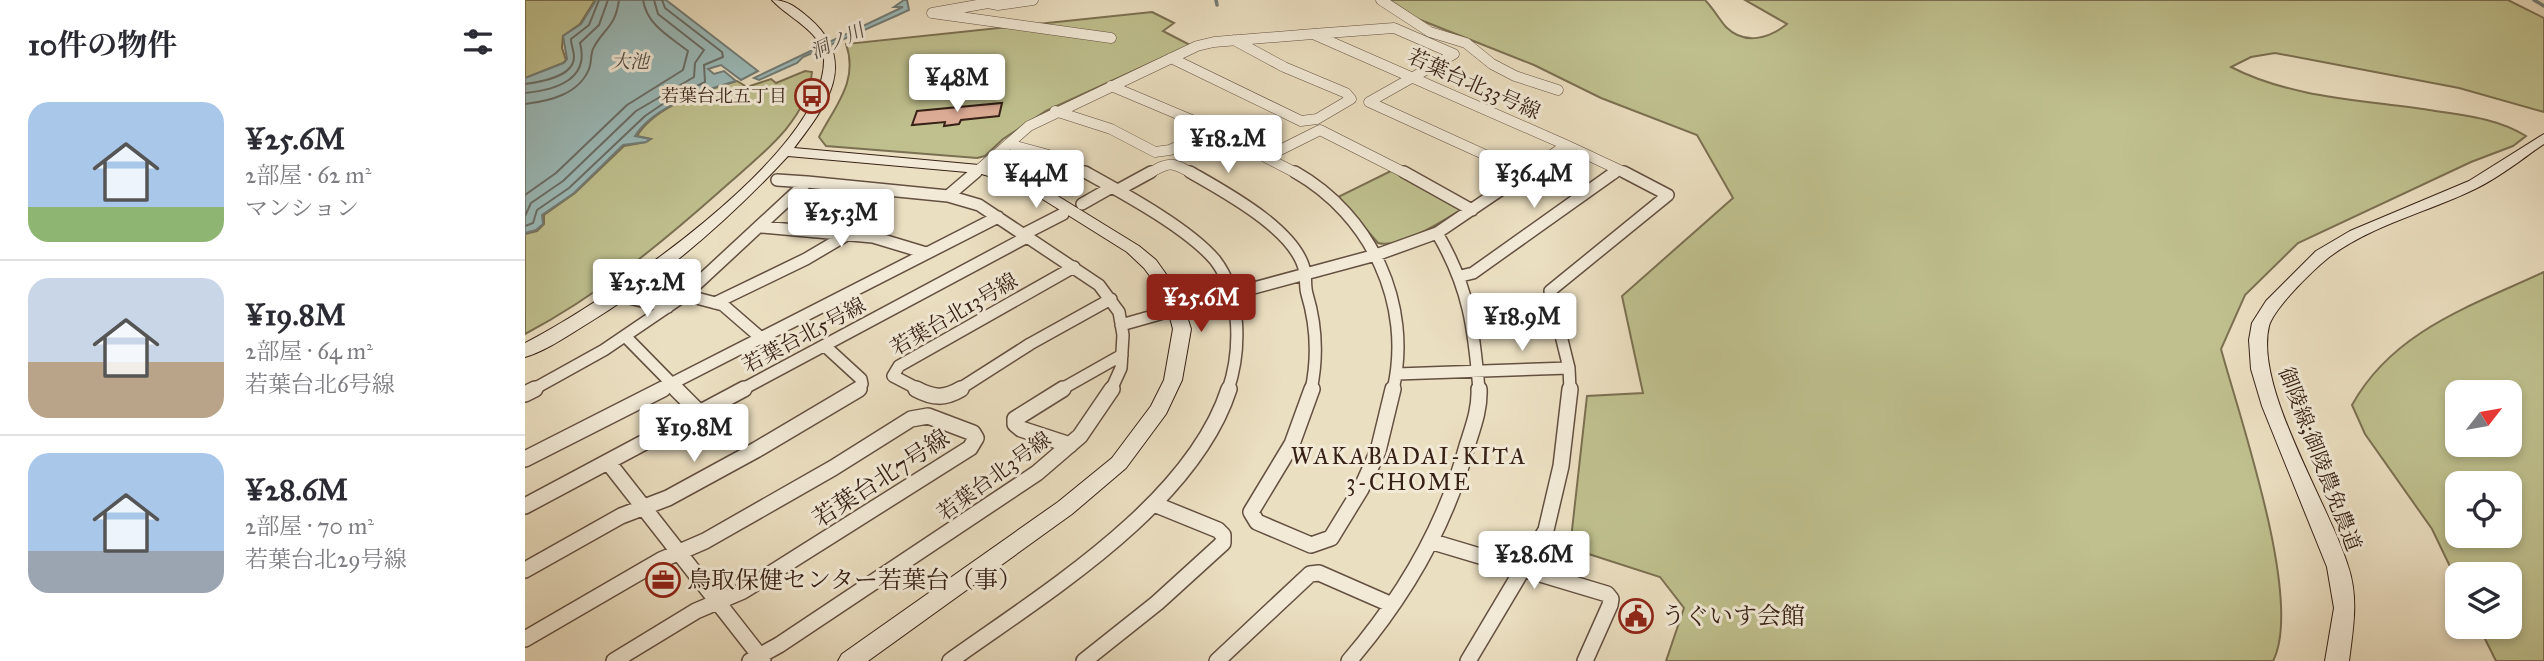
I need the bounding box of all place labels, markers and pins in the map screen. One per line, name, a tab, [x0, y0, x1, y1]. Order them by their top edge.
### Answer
pin: ¥48M	[916, 54, 998, 114]
bus stop icon: 若葉台北五丁目	[793, 77, 831, 115]
place label: 若葉台北五丁目	[661, 85, 787, 107]
pin: ¥18.2M	[1171, 116, 1285, 175]
pin: ¥44M	[995, 150, 1077, 210]
pin: ¥36.4M	[1477, 150, 1591, 210]
pin: ¥25.3M	[784, 190, 898, 249]
pin: ¥25.2M	[590, 260, 704, 319]
pin: ¥25.6M	[1144, 274, 1258, 334]
pin: ¥18.9M	[1465, 294, 1579, 353]
pin: ¥19.8M	[637, 405, 751, 464]
pin: ¥28.6M	[1477, 532, 1591, 591]
office icon: 鳥取保健センター若葉台（事）	[644, 561, 682, 599]
place label: 鳥取保健センター若葉台（事）	[687, 565, 1022, 595]
public building icon: うぐいす会館	[1617, 597, 1655, 635]
place label: うぐいす会館	[1661, 601, 1805, 631]

